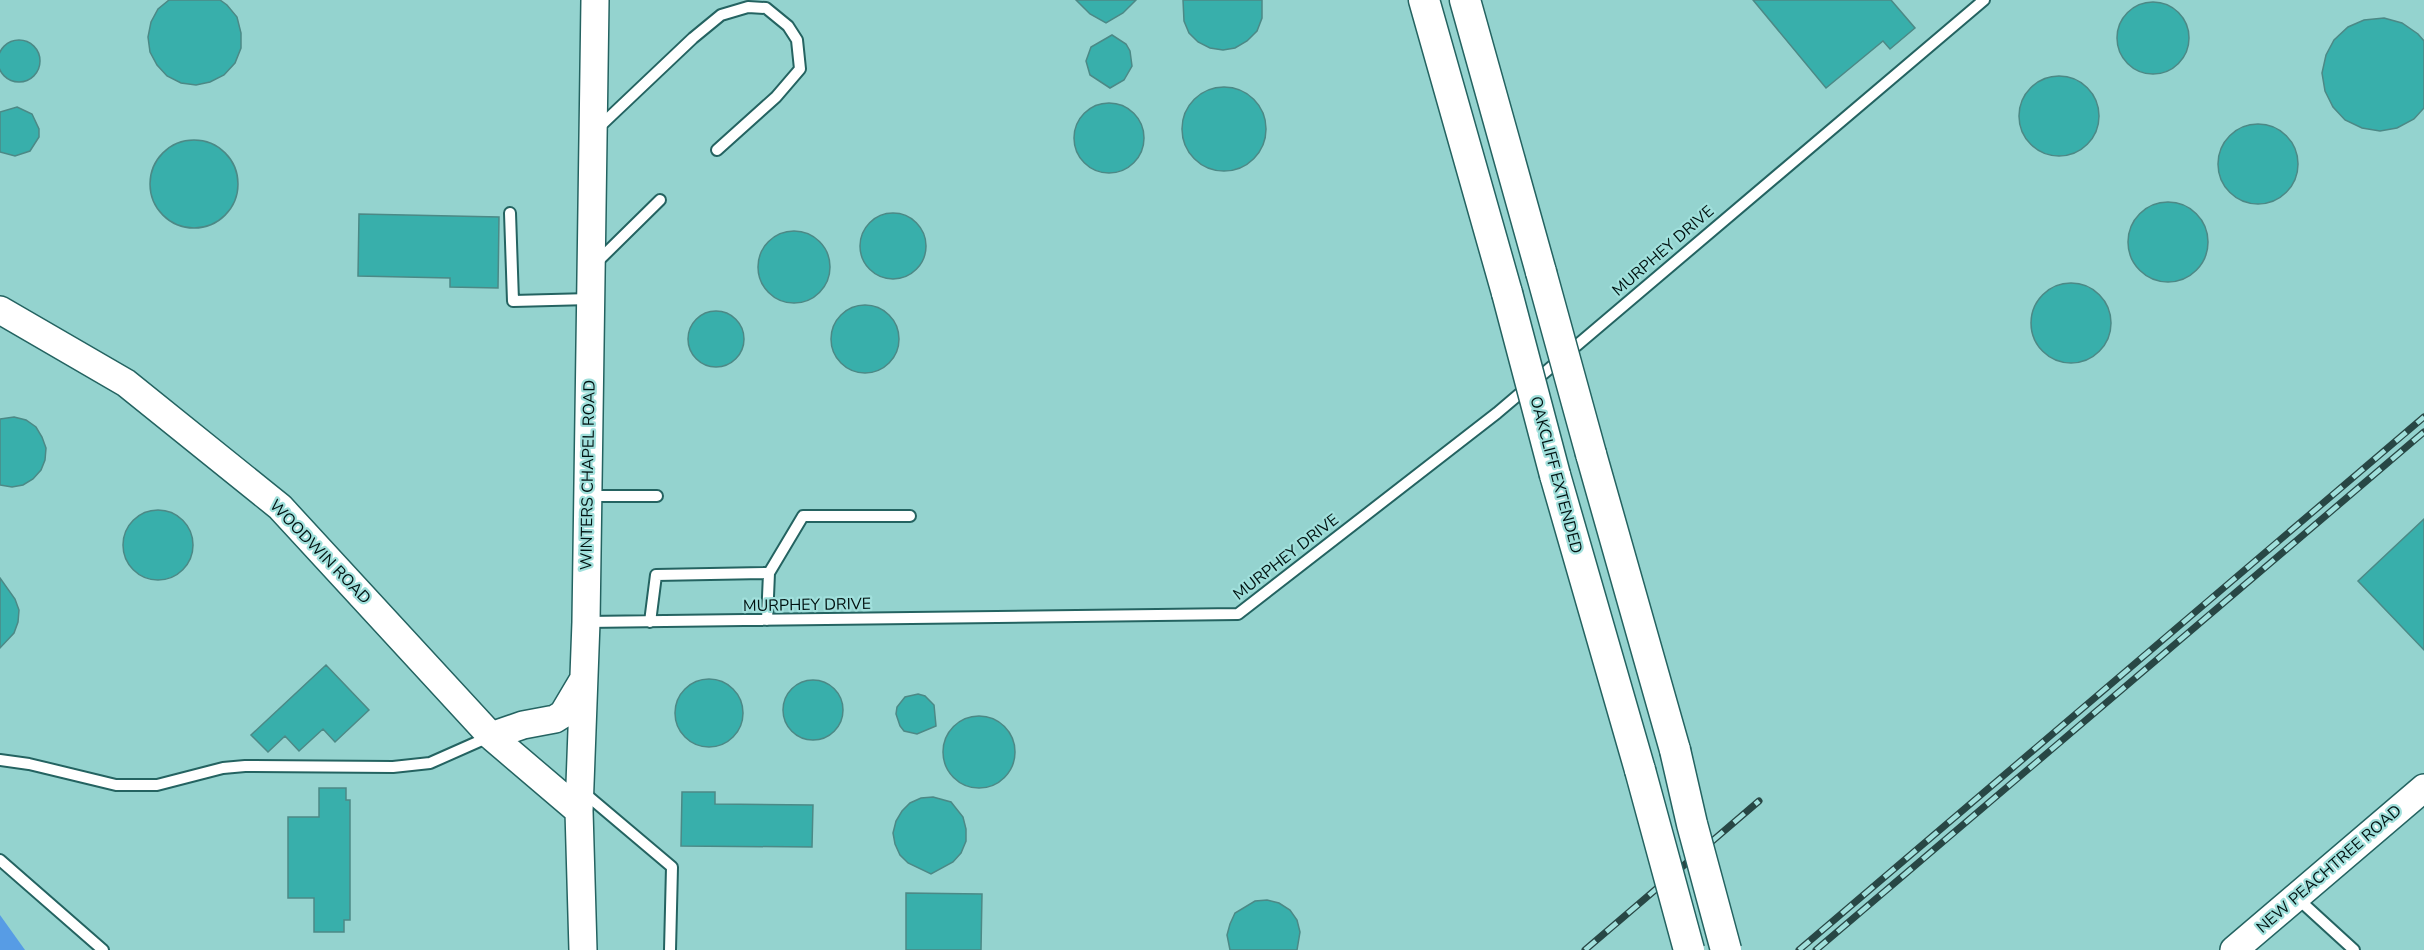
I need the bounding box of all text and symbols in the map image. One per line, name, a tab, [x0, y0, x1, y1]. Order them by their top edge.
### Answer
street label: MURPHEY DRIVE	[1607, 201, 1719, 301]
street label: WINTERS CHAPEL ROAD	[575, 380, 601, 570]
street label: OAKCLIFF EXTENDED	[1524, 394, 1588, 556]
street label: WOODWIN ROAD	[264, 495, 376, 609]
street label: MURPHEY DRIVE	[1229, 509, 1343, 605]
street label: MURPHEY DRIVE	[743, 593, 871, 617]
street label: NEW PEACHTREE ROAD	[2252, 800, 2406, 938]

